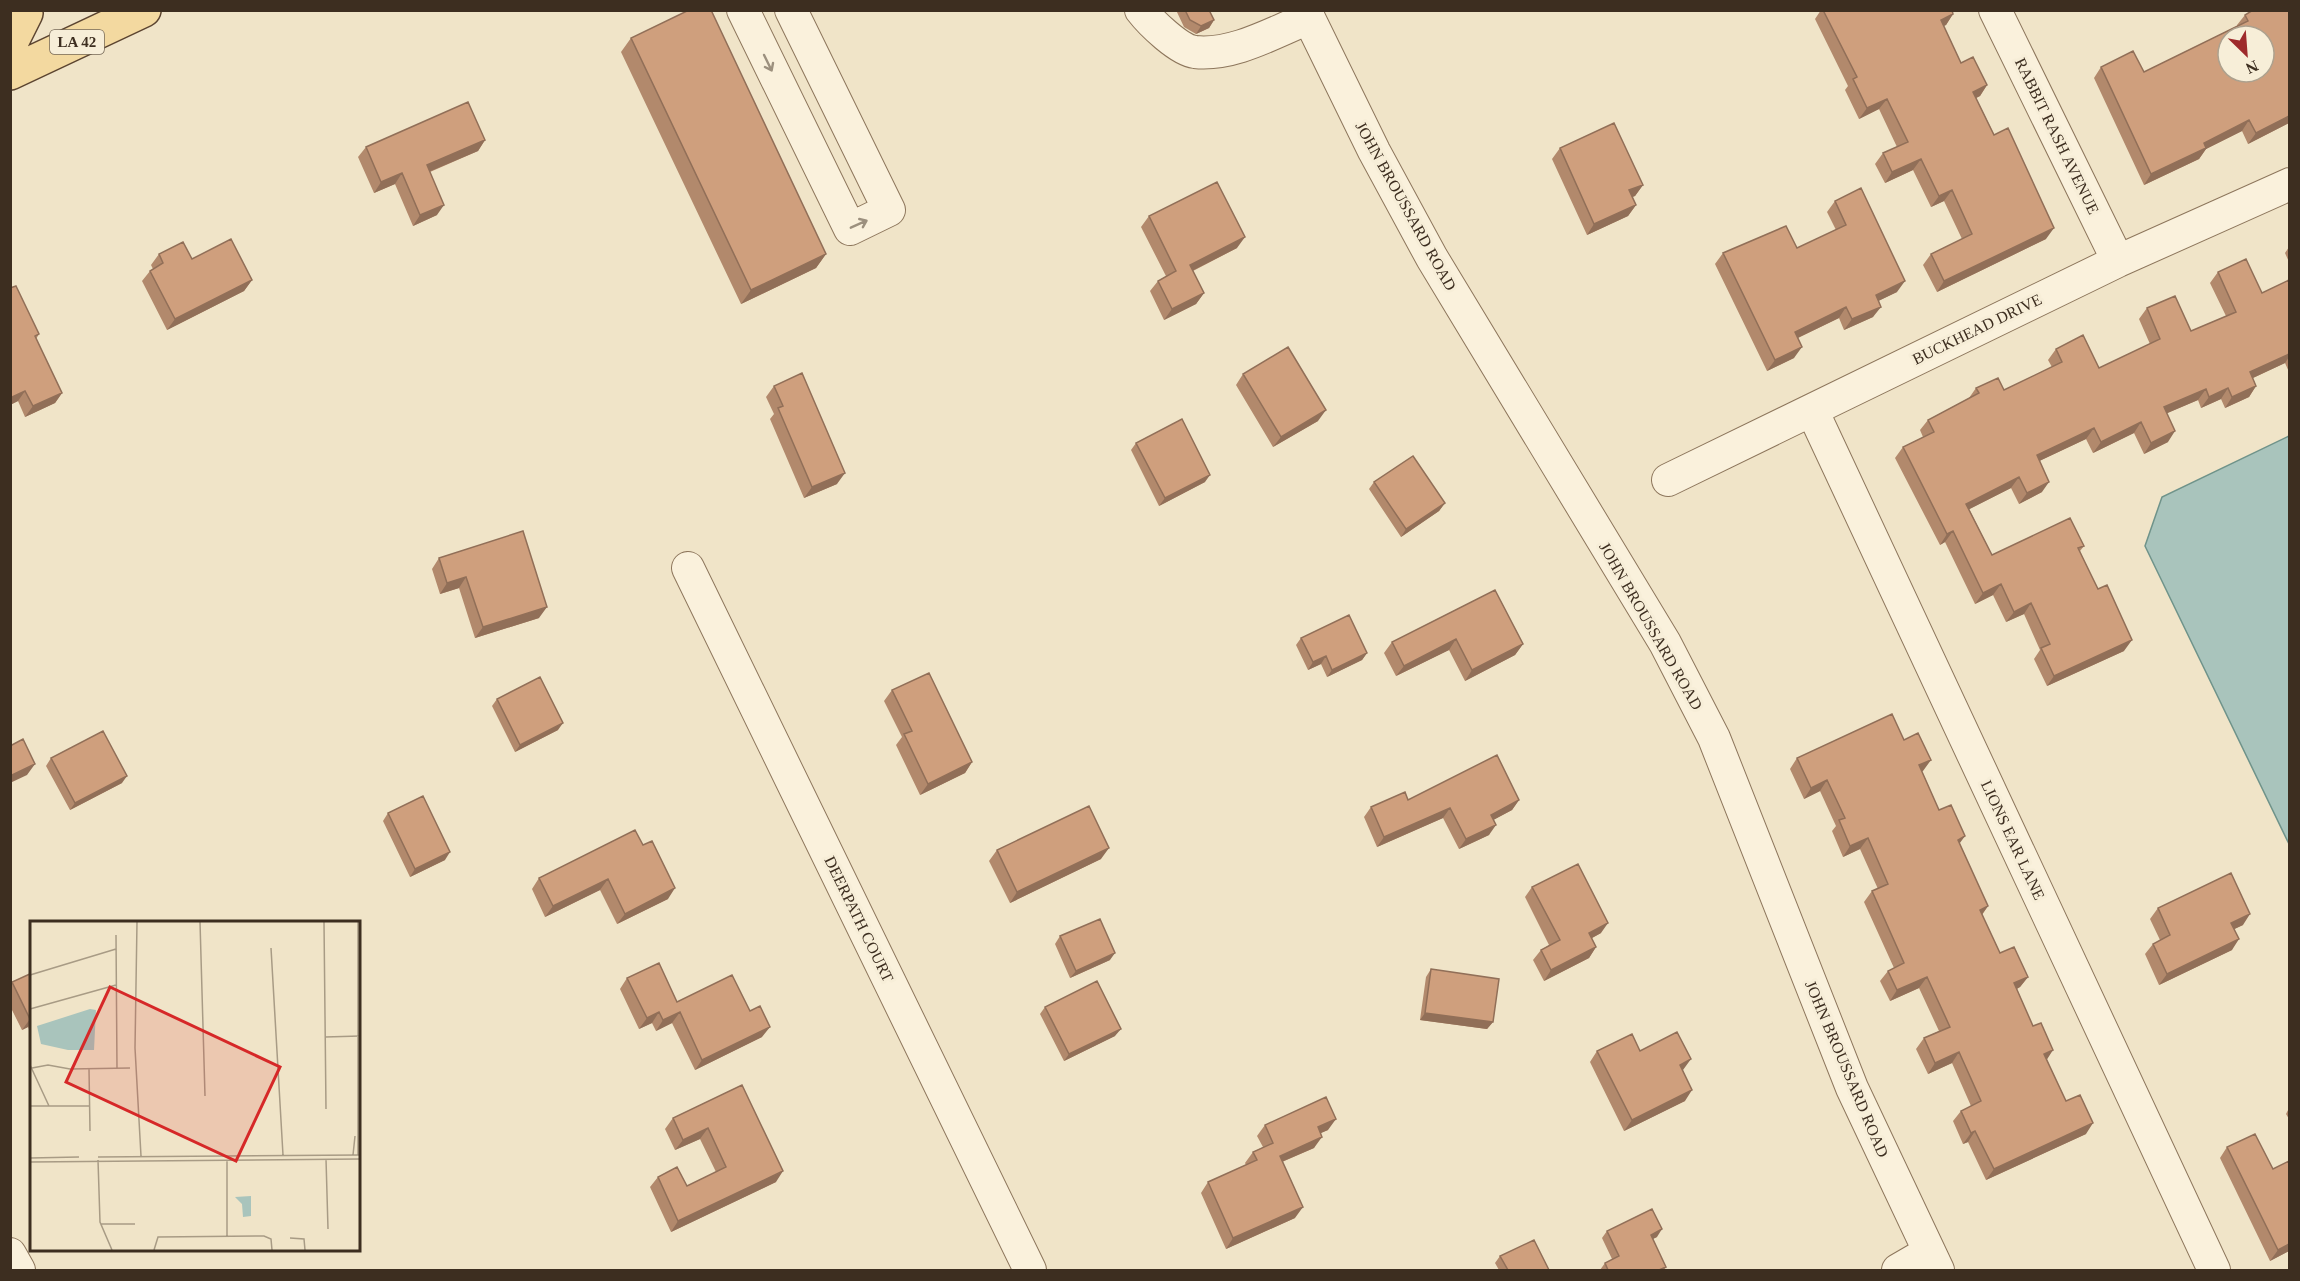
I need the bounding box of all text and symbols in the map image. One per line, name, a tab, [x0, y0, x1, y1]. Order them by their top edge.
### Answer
north arrow	[2216, 24, 2276, 84]
road number: LA 42	[50, 30, 104, 54]
one-way arrow	[763, 54, 775, 72]
street label: RABBIT RASH AVENUE	[2012, 55, 2102, 217]
text: N	[2243, 57, 2261, 77]
street label: JOHN BROUSSARD ROAD	[1352, 119, 1460, 293]
one-way arrow	[850, 218, 868, 229]
street label: BUCKHEAD DRIVE	[1910, 290, 2044, 368]
street label: JOHN BROUSSARD ROAD	[1596, 539, 1706, 713]
street label: LIONS EAR LANE	[1978, 778, 2048, 902]
street label: DEERPATH COURT	[821, 853, 897, 985]
inset map	[30, 921, 360, 1251]
street label: JOHN BROUSSARD ROAD	[1802, 978, 1892, 1160]

